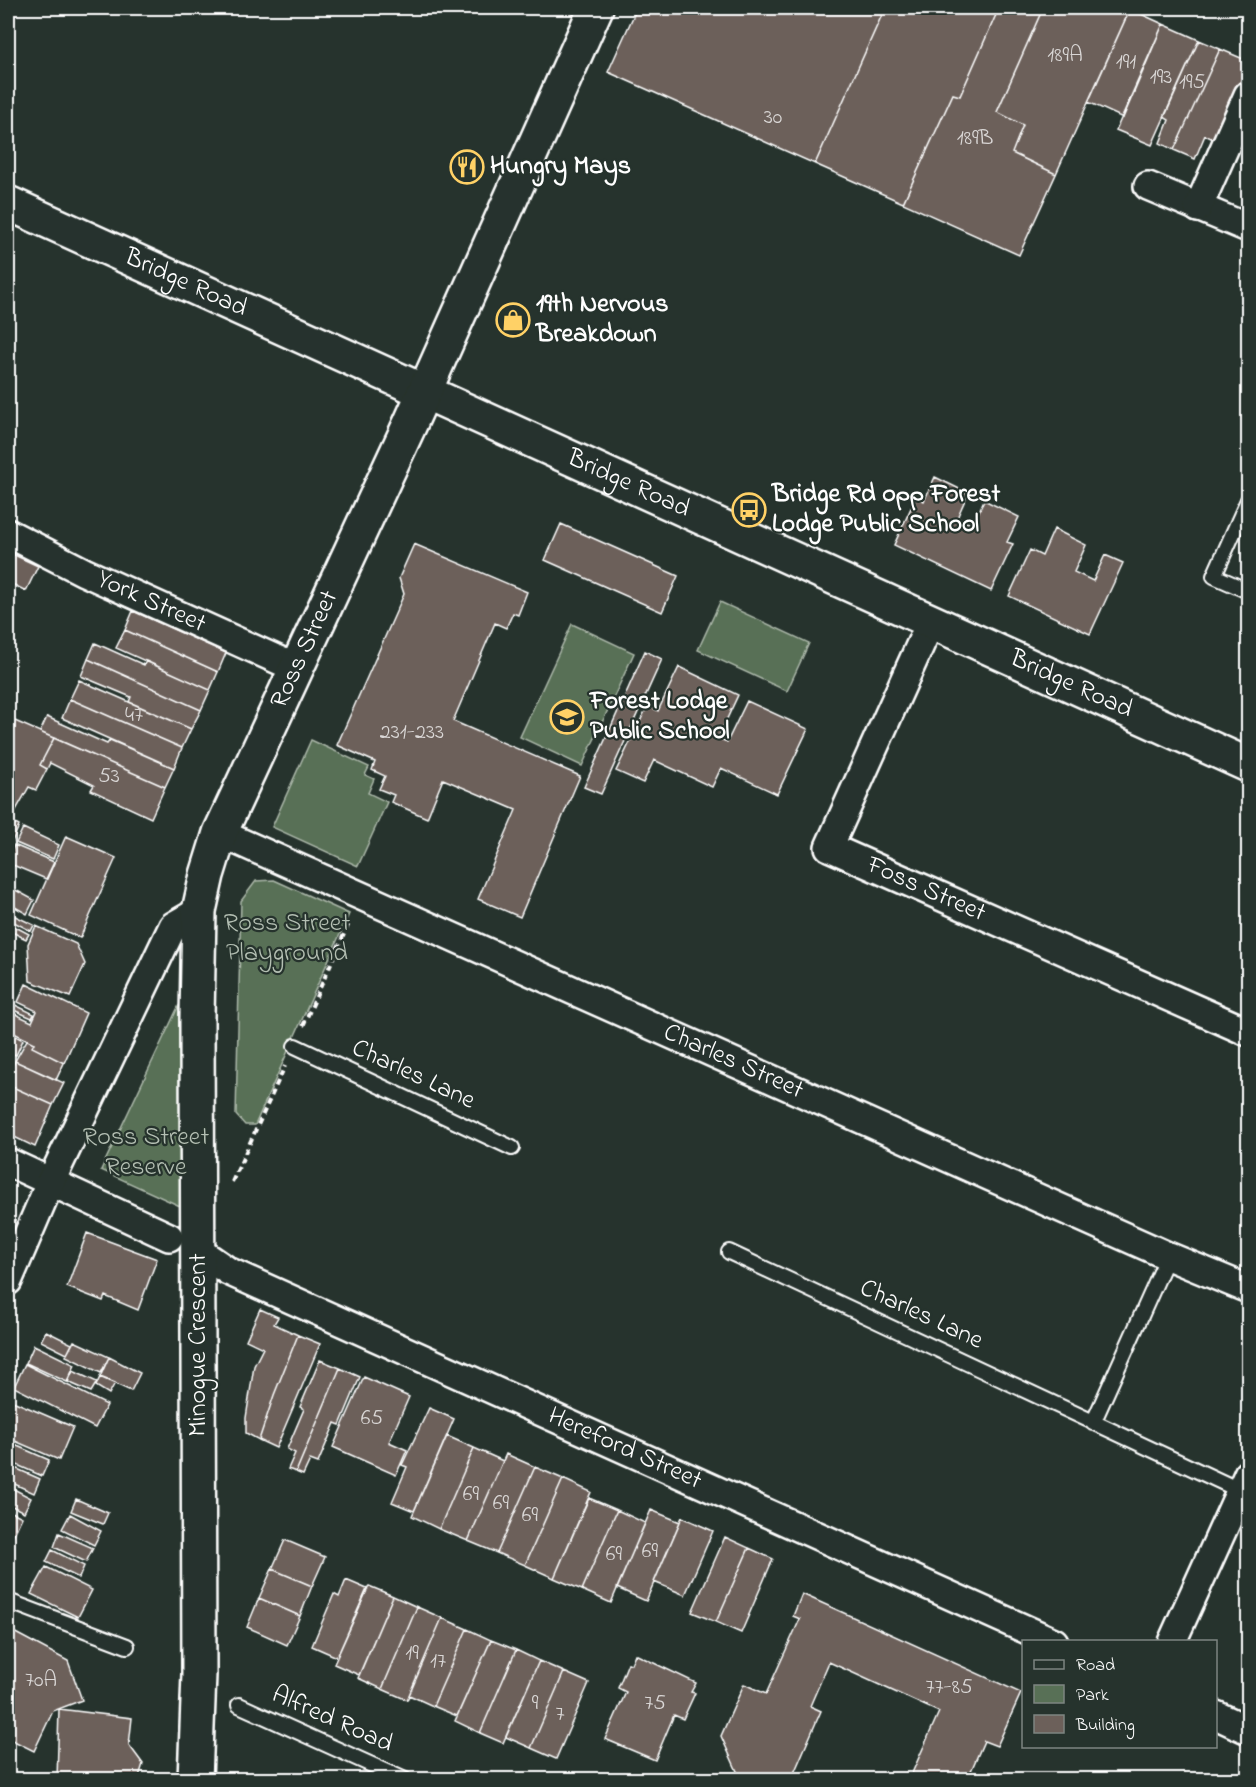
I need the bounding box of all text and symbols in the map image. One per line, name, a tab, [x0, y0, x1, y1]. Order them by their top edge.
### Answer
house number: 189A	[1047, 40, 1083, 72]
house number: 191	[1116, 47, 1136, 79]
house number: 193	[1150, 62, 1172, 94]
house number: 195	[1179, 67, 1205, 99]
house number: 30	[764, 102, 782, 134]
house number: 189B	[957, 123, 994, 155]
place label: Hungry Mays	[490, 148, 631, 187]
restaurant icon: Hungry Mays	[449, 149, 485, 185]
street label: Bridge Road	[117, 239, 254, 328]
place label: 19th Nervous Breakdown	[535, 286, 669, 354]
shop icon: 19th Nervous Breakdown	[495, 302, 531, 338]
street label: Bridge Road	[560, 439, 696, 529]
place label: Bridge Rd opp Forest Lodge Public School	[771, 476, 1000, 545]
bus stop icon: Bridge Rd opp Forest Lodge Public School	[731, 492, 767, 528]
street label: York Street	[90, 561, 212, 644]
street label: Ross Street	[261, 584, 349, 715]
street label: Bridge Road	[1002, 640, 1139, 729]
place label: Forest Lodge Public School	[588, 683, 730, 751]
school or university icon: Forest Lodge Public School	[549, 699, 585, 735]
house number: 47	[125, 700, 143, 732]
house number: 231-233	[380, 717, 444, 749]
house number: 53	[98, 761, 120, 793]
street label: Foss Street	[860, 846, 992, 933]
park label: Ross Street Playground	[224, 905, 350, 973]
street label: Charles Street	[657, 1014, 810, 1110]
street label: Charles Lane	[345, 1030, 481, 1120]
park label: Ross Street Reserve	[83, 1119, 209, 1187]
street label: Minogue Crescent	[180, 1253, 218, 1437]
street label: Charles Lane	[853, 1270, 989, 1360]
street label: Hereford Street	[541, 1398, 708, 1500]
house number: 65	[361, 1403, 383, 1435]
house number: 69	[463, 1479, 480, 1511]
house number: 69	[493, 1488, 510, 1520]
house number: 69	[522, 1500, 539, 1532]
house number: 69	[642, 1536, 659, 1568]
house number: 69	[606, 1539, 623, 1571]
house number: 19	[405, 1638, 419, 1670]
legend	[1022, 1640, 1217, 1748]
house number: 17	[430, 1646, 446, 1678]
text: Road	[1076, 1653, 1115, 1679]
house number: 70A	[25, 1665, 57, 1697]
house number: 77-85	[925, 1672, 973, 1704]
street label: Alfred Road	[265, 1676, 399, 1764]
text: Park	[1076, 1683, 1109, 1709]
house number: 9	[532, 1688, 539, 1720]
house number: 75	[644, 1688, 666, 1720]
house number: 7	[555, 1699, 565, 1731]
text: Building	[1075, 1713, 1135, 1740]

